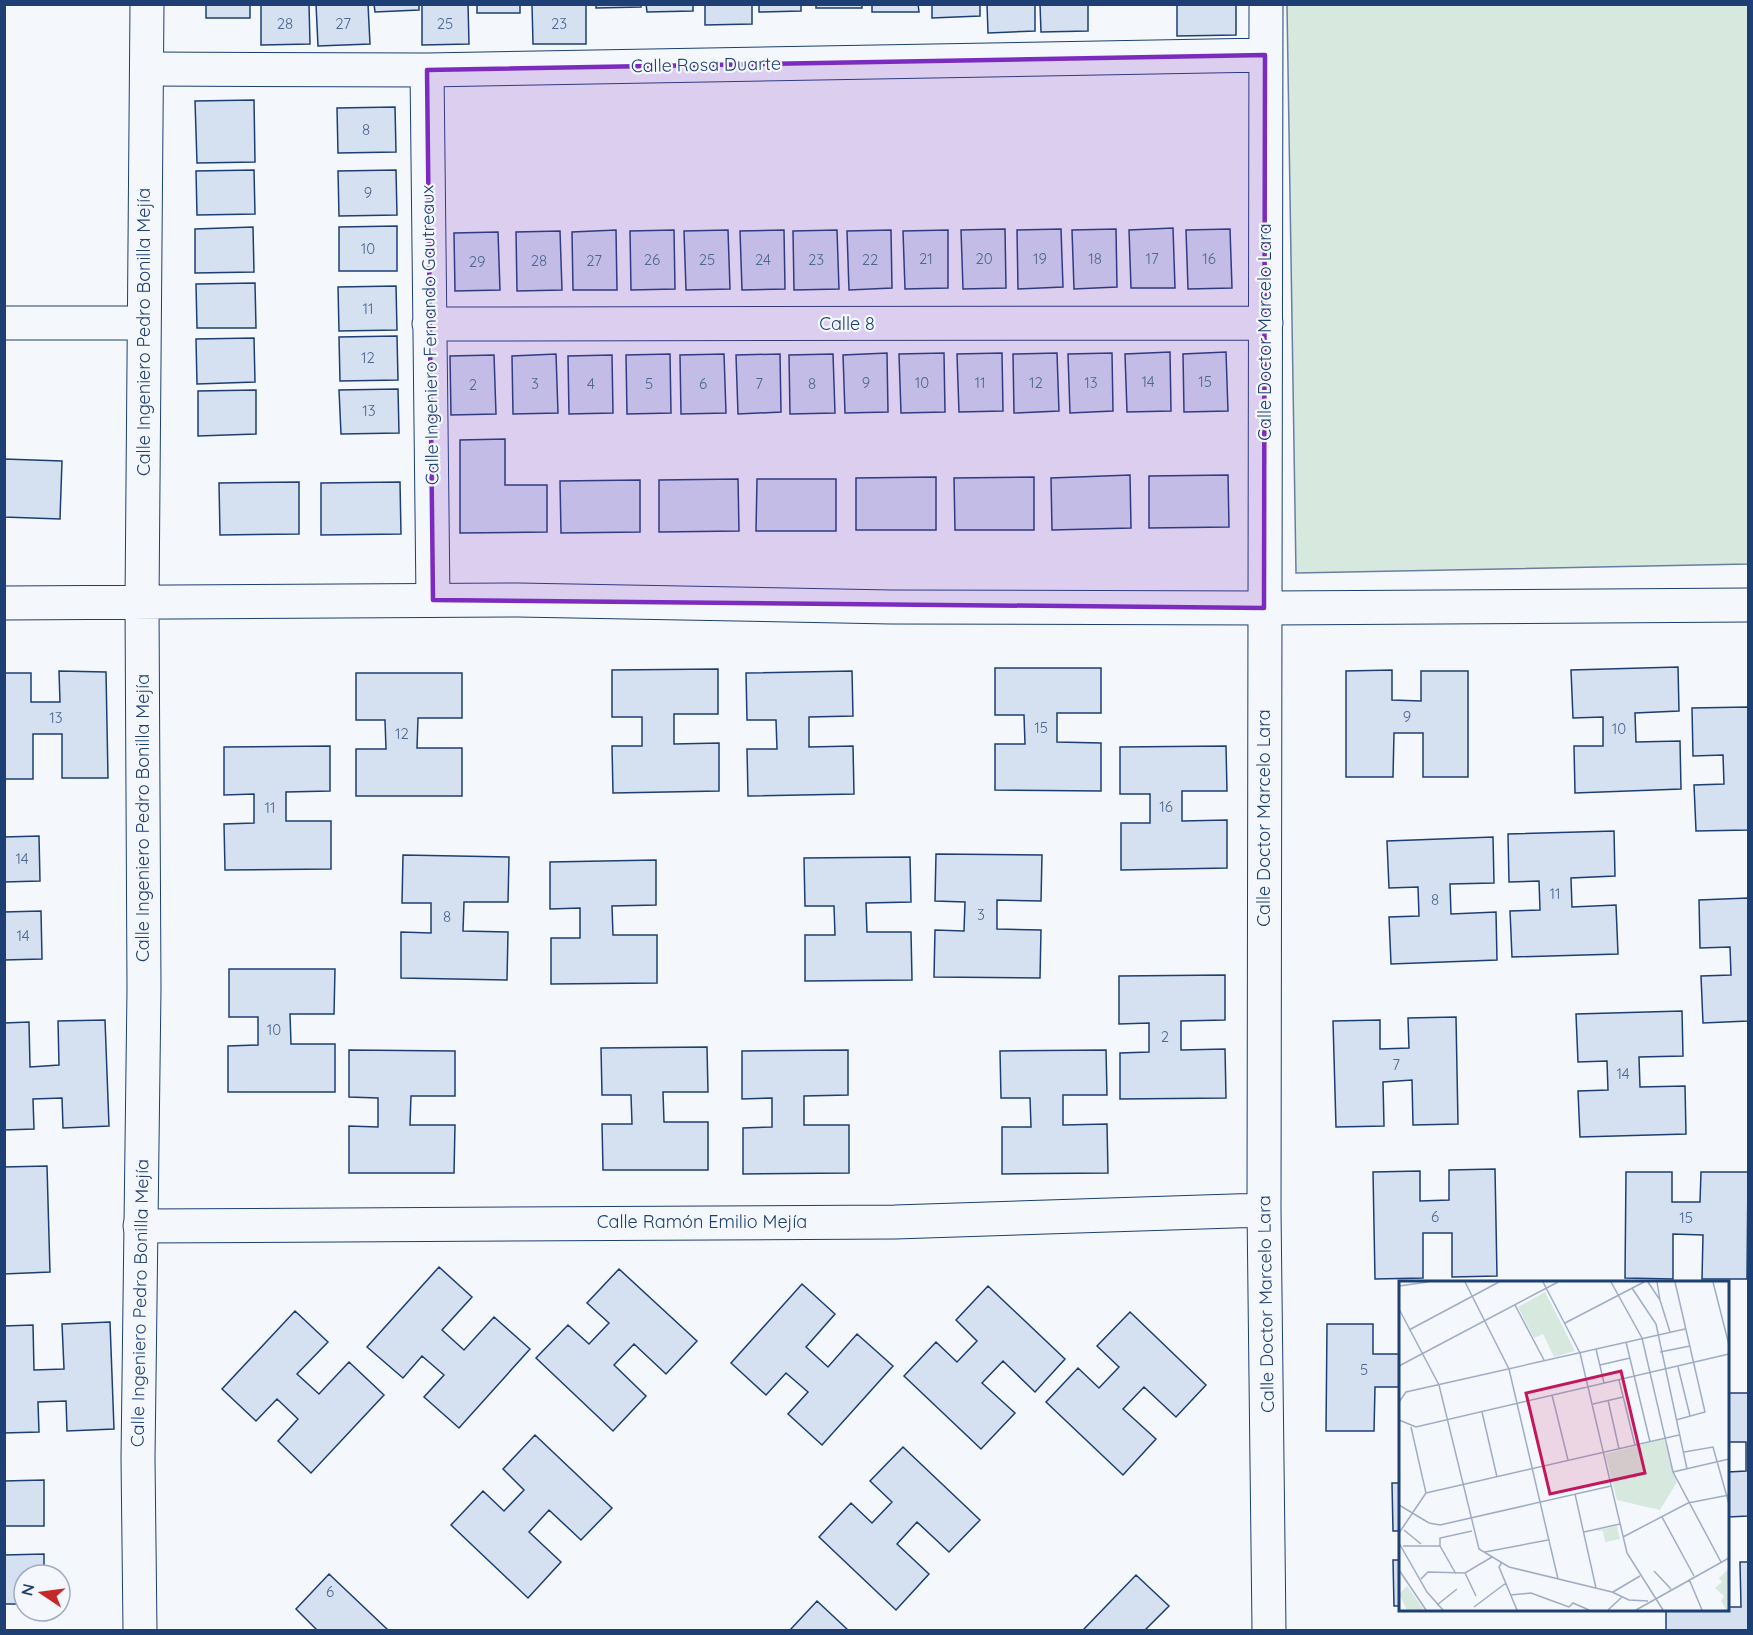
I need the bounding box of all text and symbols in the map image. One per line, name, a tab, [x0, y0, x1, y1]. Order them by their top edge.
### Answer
house number: 28	[277, 14, 293, 33]
house number: 27	[335, 14, 351, 33]
house number: 25	[437, 14, 453, 33]
house number: 23	[551, 14, 567, 33]
street label: Calle Rosa Duarte	[631, 52, 781, 77]
house number: 8	[362, 120, 370, 139]
house number: 9	[364, 183, 372, 202]
street label: Calle Ingeniero Fernando Gautreaux	[415, 184, 444, 485]
street label: Calle Ingeniero Pedro Bonilla Mejía	[132, 188, 155, 476]
street label: Calle Doctor Marcelo Lara	[1253, 223, 1276, 441]
house number: 10	[361, 239, 375, 258]
house number: 21	[919, 249, 933, 268]
house number: 20	[975, 249, 993, 268]
house number: 19	[1033, 249, 1047, 268]
house number: 18	[1088, 249, 1102, 268]
house number: 17	[1145, 249, 1159, 268]
house number: 16	[1202, 249, 1216, 268]
house number: 26	[644, 250, 660, 269]
house number: 25	[699, 250, 715, 269]
house number: 24	[755, 250, 771, 269]
house number: 23	[808, 250, 824, 269]
house number: 22	[862, 250, 878, 269]
house number: 28	[531, 251, 547, 270]
house number: 27	[586, 251, 602, 270]
house number: 29	[469, 252, 485, 271]
house number: 11	[362, 299, 374, 318]
street label: Calle 8	[819, 312, 875, 335]
house number: 12	[361, 348, 375, 367]
house number: 14	[1141, 372, 1155, 391]
house number: 15	[1198, 372, 1212, 391]
house number: 9	[862, 373, 870, 392]
house number: 10	[915, 373, 929, 392]
house number: 11	[974, 373, 986, 392]
house number: 12	[1029, 373, 1043, 392]
house number: 13	[1084, 373, 1098, 392]
house number: 3	[531, 374, 539, 393]
house number: 4	[587, 374, 595, 393]
house number: 5	[645, 374, 653, 393]
house number: 6	[699, 374, 707, 393]
house number: 7	[755, 374, 763, 393]
house number: 8	[808, 374, 816, 393]
house number: 2	[469, 375, 477, 394]
house number: 13	[362, 401, 376, 420]
street label: Calle Ingeniero Pedro Bonilla Mejía	[131, 674, 154, 962]
house number: 9	[1403, 707, 1411, 726]
house number: 13	[49, 708, 63, 727]
street label: Calle Doctor Marcelo Lara	[1252, 709, 1275, 927]
house number: 15	[1034, 718, 1048, 737]
house number: 10	[1612, 719, 1626, 738]
house number: 12	[395, 724, 409, 743]
house number: 16	[1159, 797, 1173, 816]
house number: 11	[264, 798, 276, 817]
house number: 14	[15, 849, 29, 868]
house number: 11	[1549, 884, 1561, 903]
house number: 8	[1431, 890, 1439, 909]
house number: 3	[977, 905, 985, 924]
house number: 8	[443, 907, 451, 926]
house number: 14	[16, 926, 30, 945]
house number: 10	[267, 1020, 281, 1039]
house number: 2	[1161, 1027, 1169, 1046]
house number: 7	[1392, 1055, 1400, 1074]
house number: 14	[1616, 1064, 1630, 1083]
street label: Calle Ingeniero Pedro Bonilla Mejía	[125, 1159, 154, 1447]
street label: Calle Doctor Marcelo Lara	[1252, 1195, 1279, 1413]
house number: 6	[1431, 1207, 1439, 1226]
house number: 15	[1679, 1208, 1693, 1227]
street label: Calle Ramón Emilio Mejía	[597, 1210, 807, 1233]
inset map	[1399, 1281, 1729, 1611]
house number: 5	[1360, 1360, 1368, 1379]
north arrow	[12, 1563, 72, 1623]
text: N	[16, 1582, 38, 1598]
house number: 6	[326, 1582, 334, 1601]

